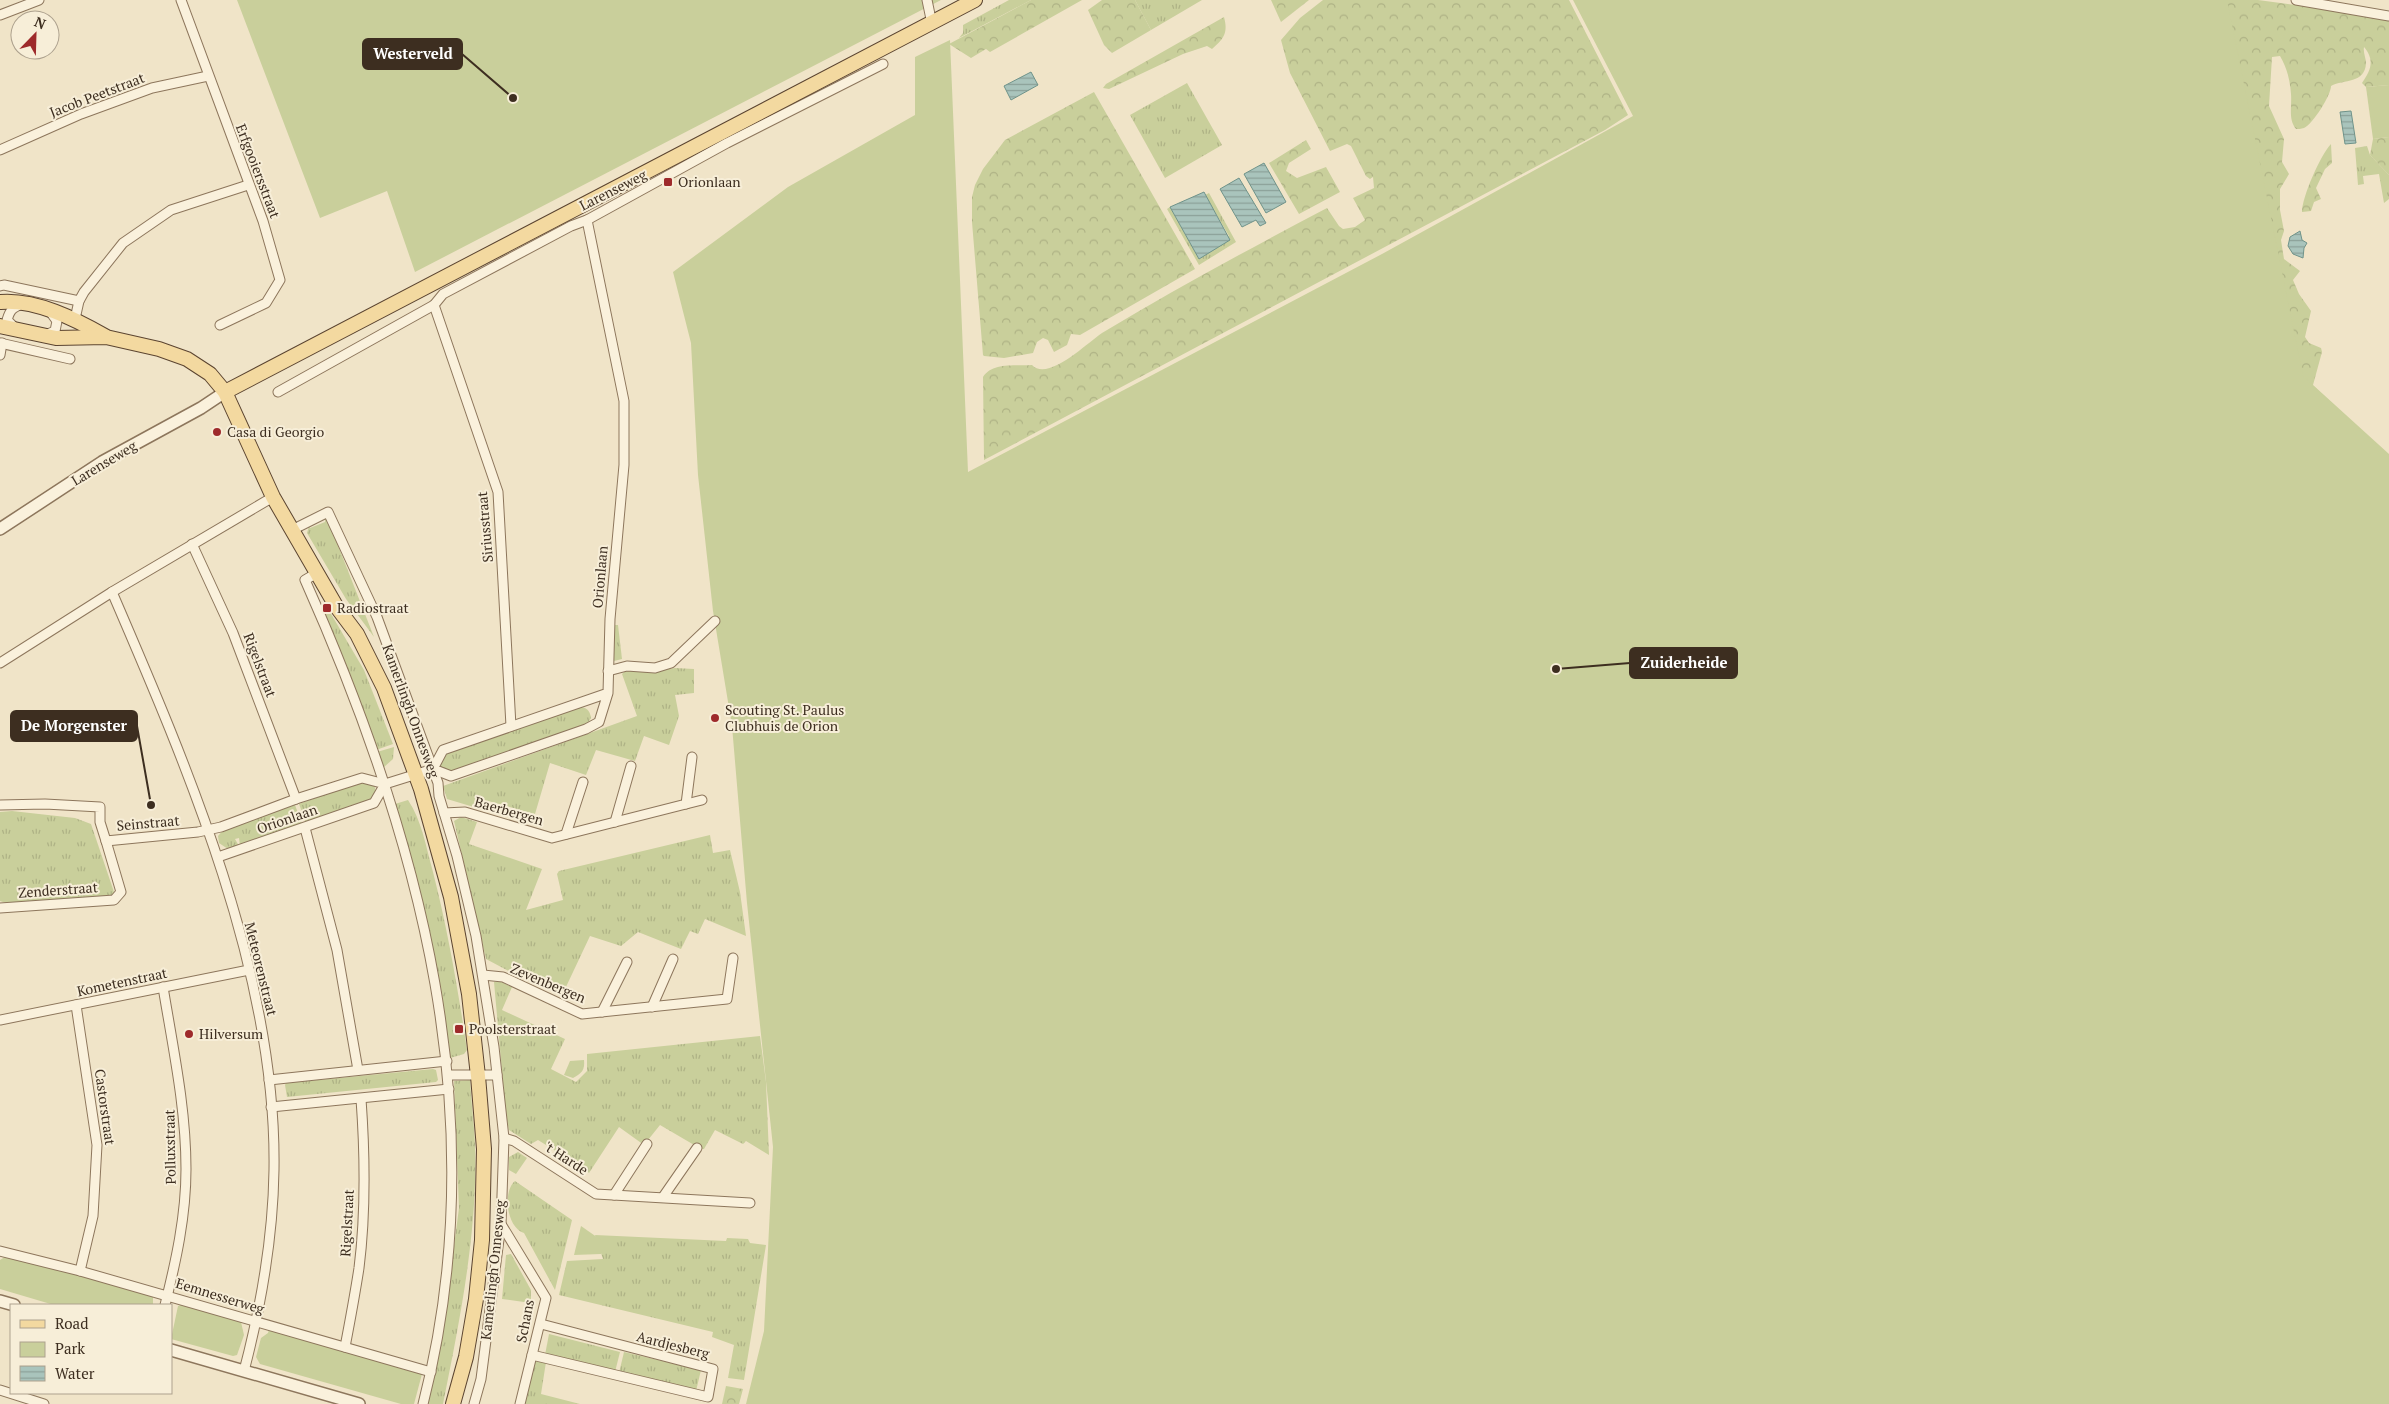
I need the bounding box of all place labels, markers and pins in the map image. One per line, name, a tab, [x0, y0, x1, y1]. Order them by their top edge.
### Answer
callout: Westerveld	[363, 39, 462, 69]
place label: Orionlaan	[678, 172, 741, 191]
marker: Orionlaan	[662, 176, 674, 188]
place label: Casa di Georgio	[227, 422, 324, 441]
marker: Casa di Georgio	[211, 426, 223, 438]
place label: Radiostraat	[337, 598, 409, 617]
marker: Radiostraat	[321, 602, 333, 614]
callout: Zuiderheide	[1630, 648, 1737, 678]
place label: Scouting St. Paulus Clubhuis de Orion	[725, 700, 844, 735]
callout: De Morgenster	[11, 711, 137, 741]
marker: Scouting St. Paulus Clubhuis de Orion	[709, 712, 721, 724]
place label: Poolsterstraat	[469, 1019, 557, 1038]
marker: Poolsterstraat	[453, 1023, 465, 1035]
place label: Hilversum	[199, 1024, 263, 1043]
marker: Hilversum	[183, 1028, 195, 1040]

